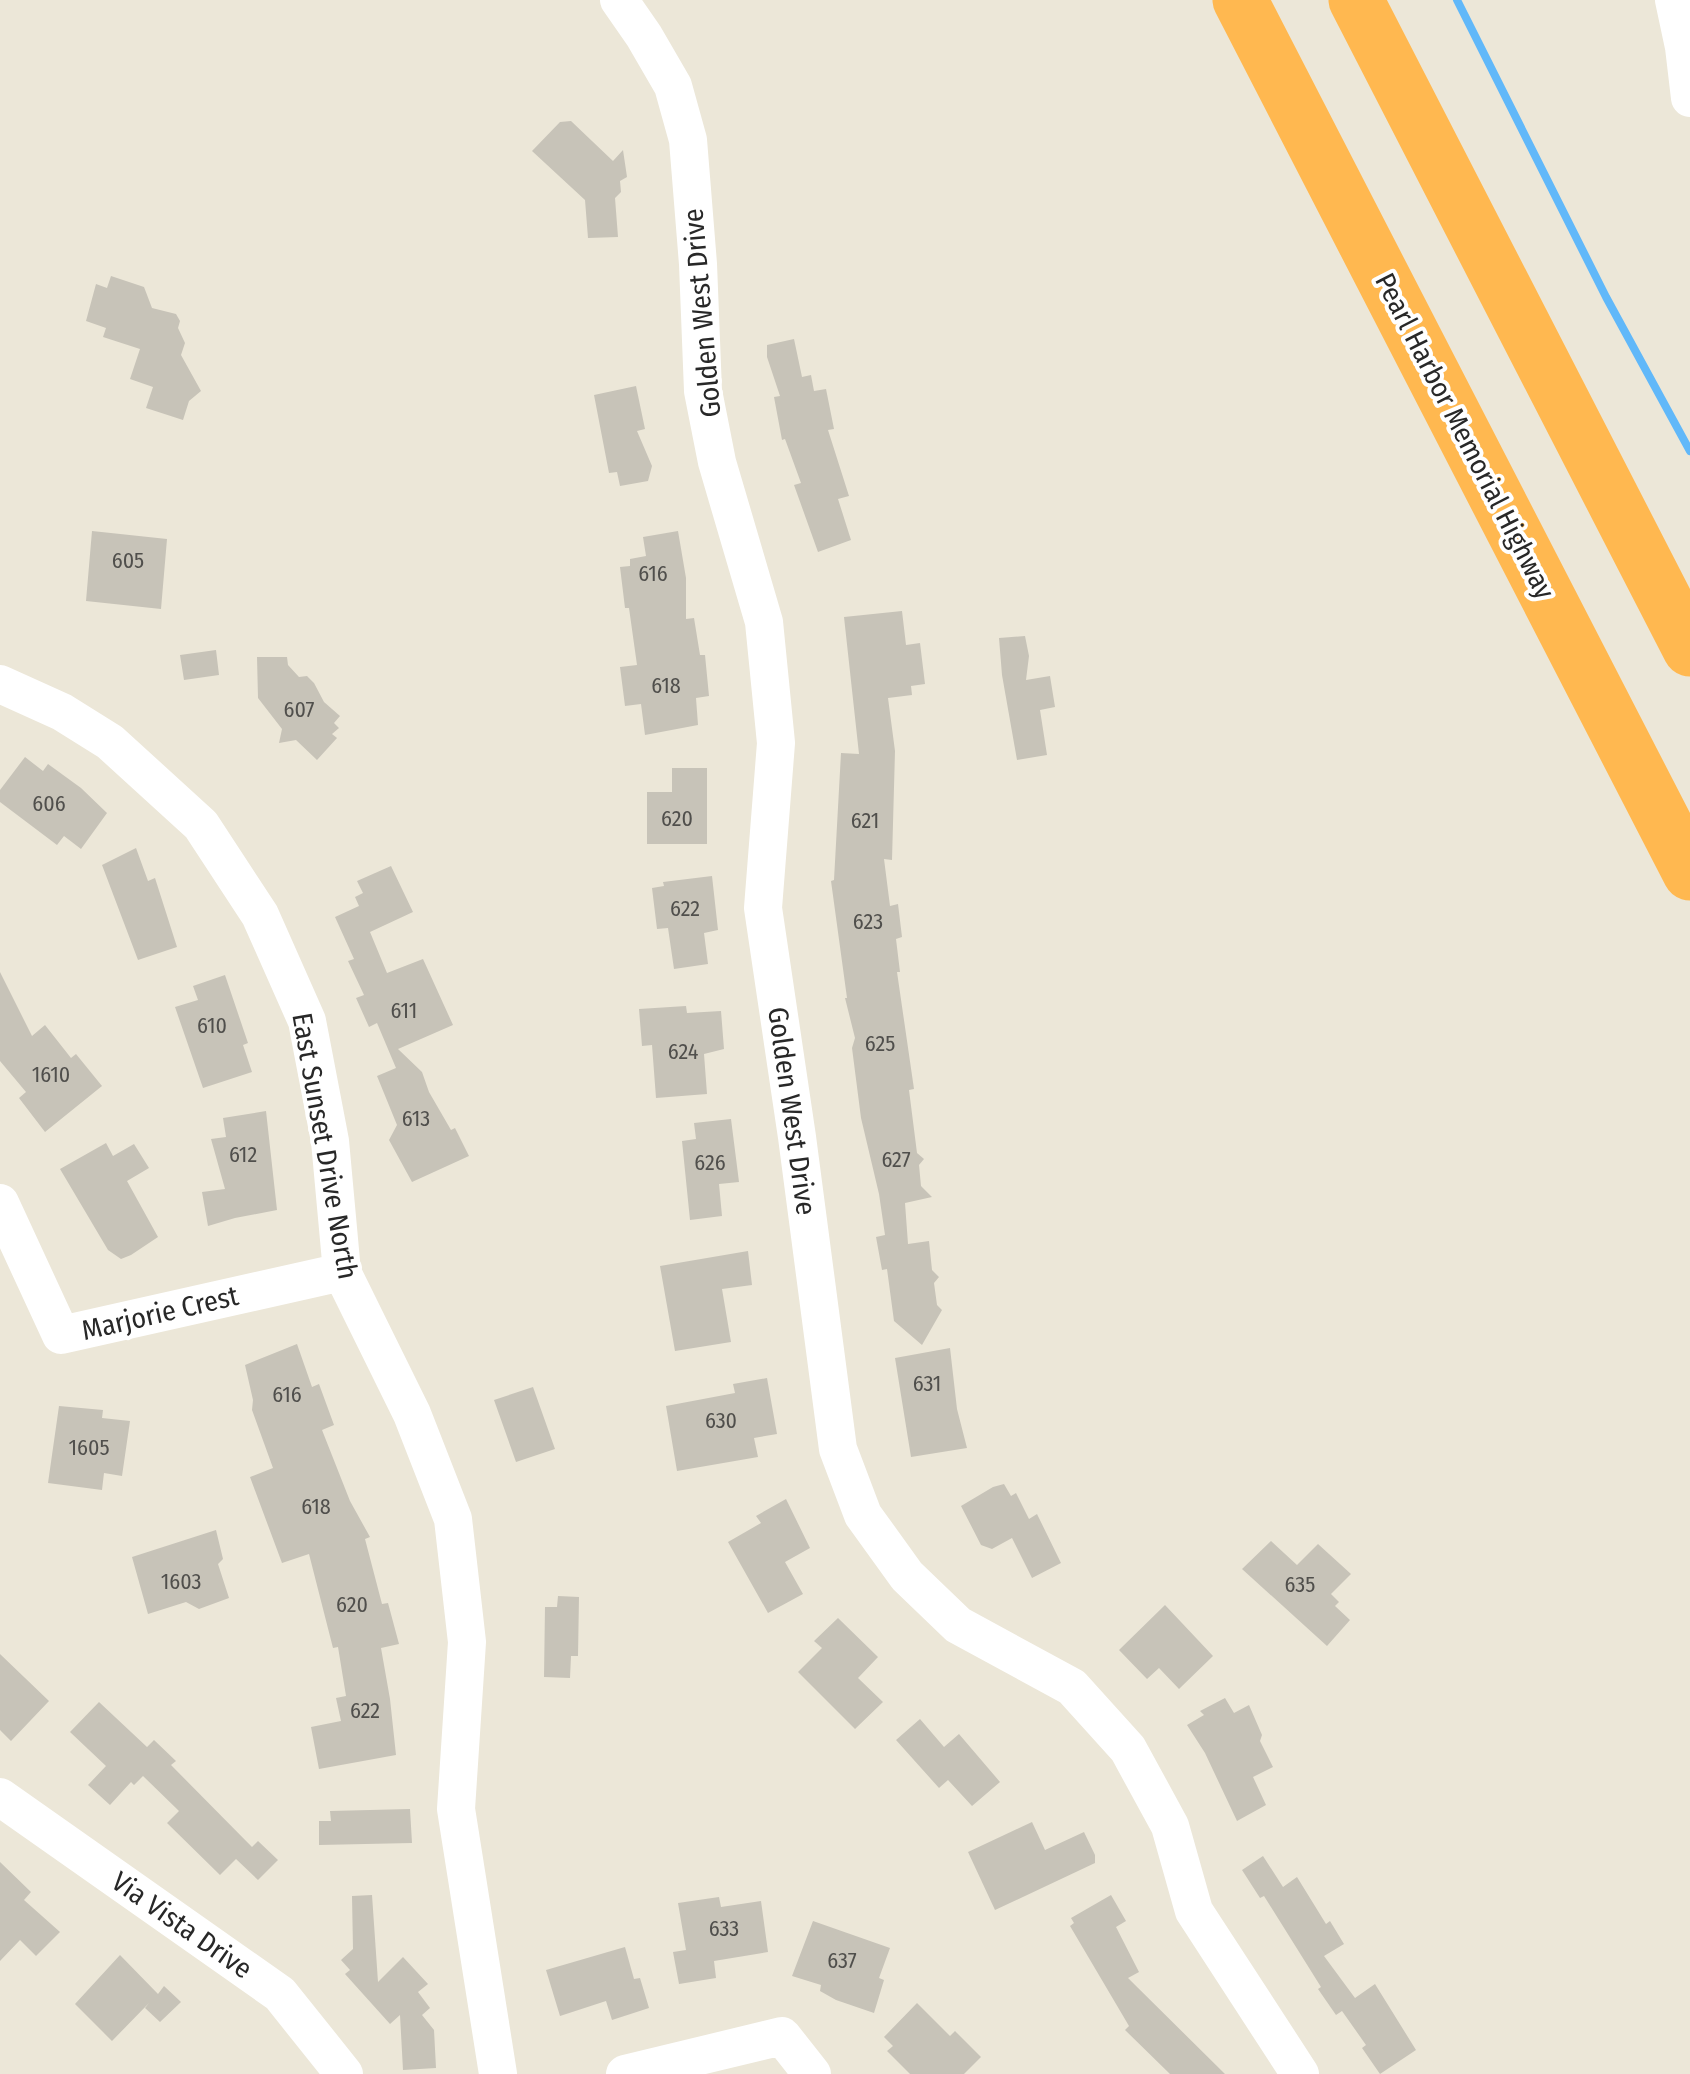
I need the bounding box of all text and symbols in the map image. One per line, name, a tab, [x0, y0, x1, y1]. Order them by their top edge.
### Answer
street label: Golden West Drive	[676, 207, 728, 419]
street label: Pearl Harbor Memorial Highway	[1368, 268, 1562, 605]
house number: 605	[112, 547, 144, 574]
house number: 616	[638, 560, 668, 587]
house number: 618	[651, 672, 681, 699]
house number: 607	[284, 696, 315, 723]
house number: 606	[32, 790, 66, 817]
house number: 620	[661, 805, 693, 832]
house number: 621	[851, 807, 879, 834]
house number: 622	[670, 895, 700, 922]
house number: 623	[853, 908, 883, 935]
house number: 611	[391, 997, 417, 1024]
street label: Golden West Drive	[761, 1005, 823, 1217]
street label: East Sunset Drive North	[285, 1010, 365, 1282]
house number: 610	[197, 1012, 227, 1039]
house number: 625	[865, 1030, 895, 1057]
house number: 624	[668, 1038, 699, 1065]
house number: 1610	[32, 1061, 70, 1088]
house number: 613	[402, 1105, 430, 1132]
house number: 612	[229, 1141, 257, 1168]
house number: 627	[881, 1146, 911, 1173]
house number: 626	[694, 1149, 726, 1176]
street label: Marjorie Crest	[78, 1279, 242, 1347]
house number: 631	[913, 1370, 941, 1397]
house number: 616	[272, 1381, 302, 1408]
house number: 630	[705, 1407, 737, 1434]
house number: 1605	[68, 1434, 110, 1461]
house number: 618	[301, 1493, 331, 1520]
house number: 1603	[161, 1568, 201, 1595]
house number: 635	[1285, 1571, 1315, 1598]
house number: 620	[336, 1591, 368, 1618]
house number: 622	[350, 1697, 380, 1724]
street label: Via Vista Drive	[106, 1865, 258, 1985]
house number: 633	[709, 1915, 739, 1942]
house number: 637	[827, 1947, 857, 1974]

